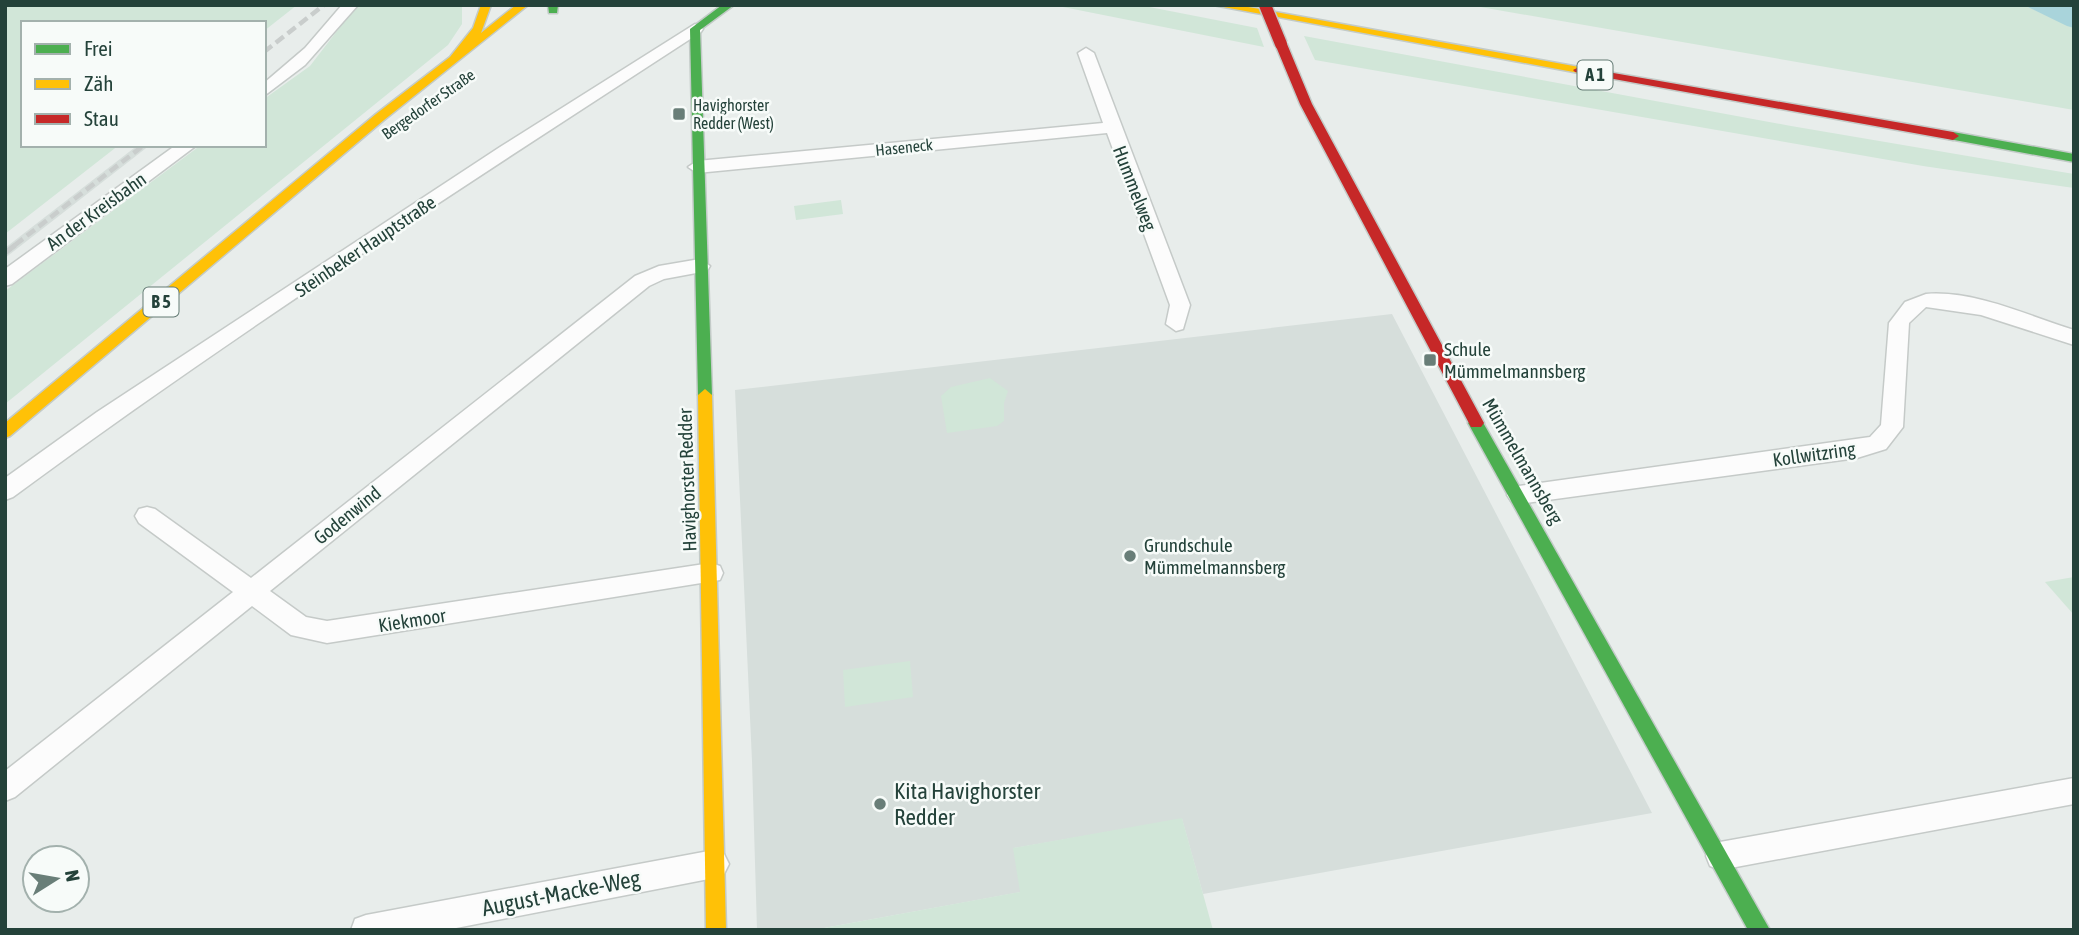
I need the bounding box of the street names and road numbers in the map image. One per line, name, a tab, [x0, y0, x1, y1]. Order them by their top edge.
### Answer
road number: A 1	[1578, 60, 1612, 90]
street label: Bergedorfer Straße	[378, 65, 478, 143]
street label: Haseneck	[874, 135, 934, 159]
street label: Hummelweg	[1109, 143, 1162, 234]
street label: An der Kreisbahn	[42, 167, 150, 255]
street label: Steinbeker Hauptstraße	[290, 191, 440, 301]
road number: B 5	[144, 288, 178, 316]
street label: Mümmelmannsberg	[1478, 394, 1568, 528]
street label: Havighorster Redder	[673, 408, 700, 552]
street label: Kollwitzring	[1771, 437, 1858, 471]
street label: Godenwind	[309, 481, 385, 549]
street label: Kiekmoor	[377, 604, 448, 636]
street label: August-Macke-Weg	[480, 865, 642, 921]

